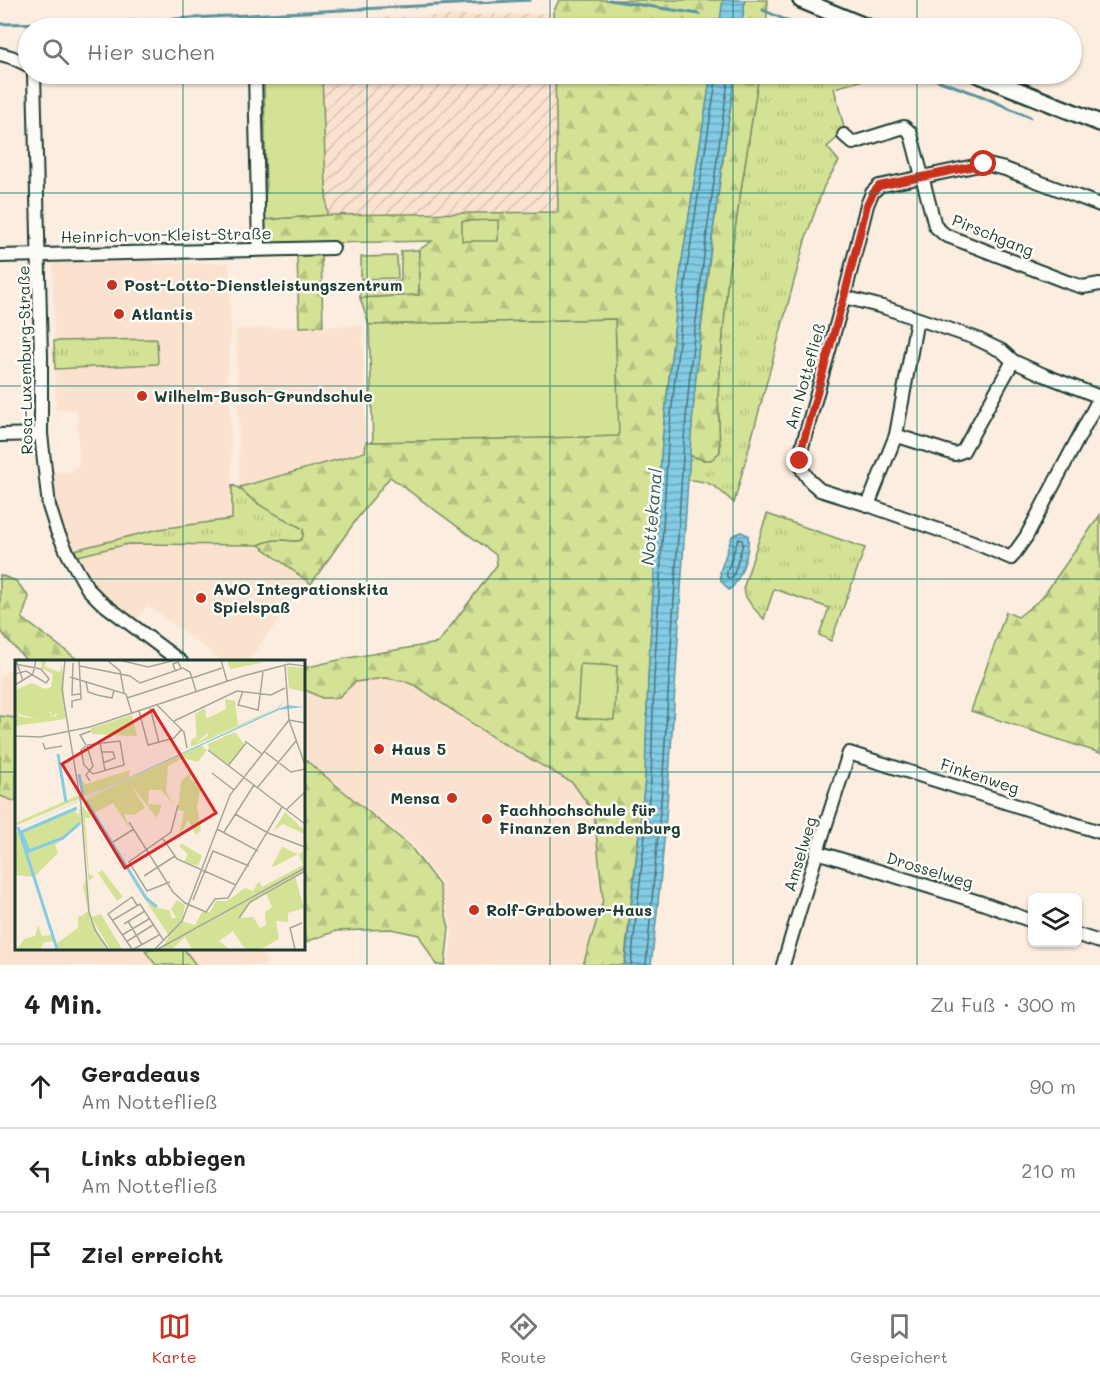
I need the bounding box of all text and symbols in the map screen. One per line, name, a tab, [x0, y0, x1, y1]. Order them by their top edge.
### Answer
search box	[18, 18, 1082, 84]
icon: search	[39, 35, 72, 68]
text: Hier suchen	[87, 37, 215, 66]
route start	[970, 150, 996, 176]
street label: Pirschgang	[949, 209, 1037, 260]
street label: Heinrich-von-Kleist-Straße	[60, 222, 272, 247]
street label: Rosa-Luxemburg-Straße	[12, 265, 37, 455]
place label: Post-Lotto-Dienstleistungszentrum	[124, 274, 402, 295]
marker: Post-Lotto-Dienstleistungszentrum	[105, 278, 119, 292]
place label: Atlantis	[131, 303, 193, 324]
marker: Atlantis	[112, 307, 126, 321]
street label: Am Nottefließ	[779, 320, 830, 431]
place label: Wilhelm-Busch-Grundschule	[154, 385, 373, 406]
marker: Wilhelm-Busch-Grundschule	[135, 389, 149, 403]
route end	[786, 447, 812, 473]
water label: Nottekanal	[635, 467, 667, 566]
place label: AWO Integrationskita Spielspaß	[213, 578, 389, 617]
marker: AWO Integrationskita Spielspaß	[194, 591, 208, 605]
inset map	[15, 660, 304, 950]
place label: Haus 5	[391, 738, 446, 759]
marker: Haus 5	[372, 742, 386, 756]
street label: Finkenweg	[938, 753, 1022, 798]
place label: Mensa	[390, 787, 440, 808]
marker: Mensa	[445, 791, 459, 805]
place label: Fachhochschule für Finanzen Brandenburg	[499, 799, 681, 838]
marker: Fachhochschule für Finanzen Brandenburg	[480, 812, 494, 826]
street label: Amselweg	[778, 814, 821, 894]
street label: Drosselweg	[884, 846, 976, 893]
map controls	[1028, 893, 1082, 947]
button: layers	[1028, 893, 1082, 947]
place label: Rolf-Grabower-Haus	[486, 899, 652, 920]
marker: Rolf-Grabower-Haus	[467, 903, 481, 917]
text: 4 Min.	[24, 987, 103, 1021]
text: Zu Fuß · 300 m	[930, 991, 1076, 1017]
text: Geradeaus	[81, 1059, 200, 1088]
icon: ahead	[24, 1070, 57, 1103]
text: 90 m	[1030, 1073, 1076, 1099]
text: Am Nottefließ	[81, 1088, 218, 1114]
text: Links abbiegen	[81, 1143, 246, 1172]
icon: left	[24, 1154, 57, 1187]
text: 210 m	[1021, 1157, 1076, 1183]
text: Am Nottefließ	[81, 1172, 218, 1198]
icon: arrive	[24, 1238, 57, 1271]
text: Ziel erreicht	[81, 1240, 223, 1269]
tab: Karte	[152, 1310, 197, 1367]
tab: Route	[501, 1310, 546, 1367]
tab: Gespeichert	[850, 1310, 948, 1367]

